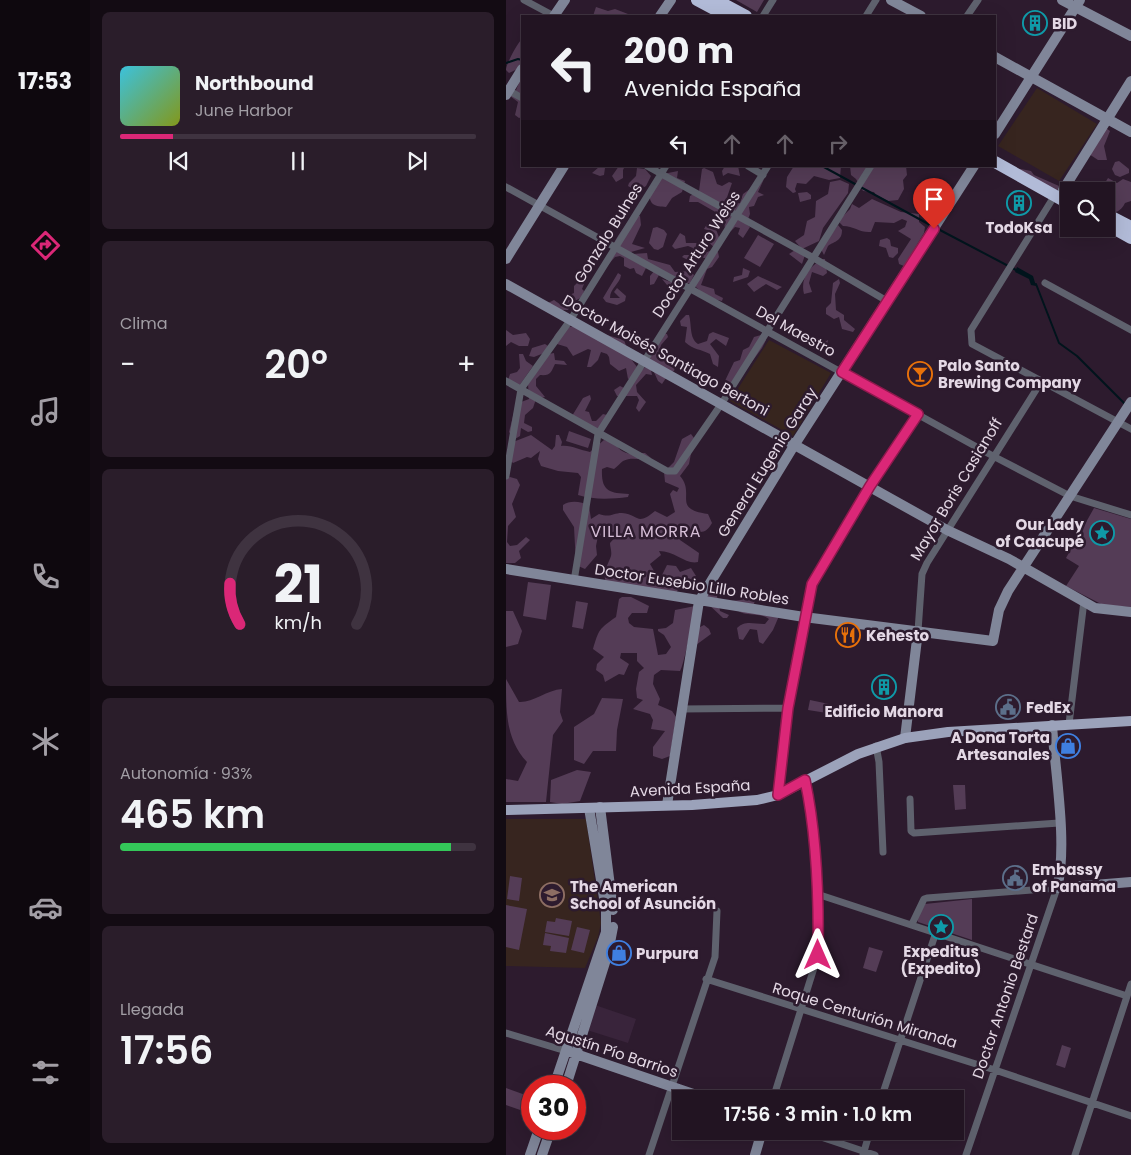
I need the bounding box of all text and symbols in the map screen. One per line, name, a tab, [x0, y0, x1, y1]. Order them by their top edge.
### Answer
building icon: BID	[1022, 10, 1048, 36]
place label: BID	[1052, 13, 1077, 34]
text: 200 m	[624, 26, 734, 75]
icon: left	[541, 35, 606, 100]
text: 17:53	[18, 66, 72, 97]
text: Northbound	[195, 70, 314, 97]
text: Avenida España	[624, 73, 801, 104]
text: June Harbor	[195, 99, 293, 122]
icon: left	[665, 130, 693, 158]
icon: ahead	[718, 130, 746, 158]
icon: ahead	[771, 130, 799, 158]
icon: right	[824, 130, 852, 158]
icon: previous	[165, 147, 193, 175]
icon: pause	[284, 147, 312, 175]
icon: next	[403, 147, 431, 175]
pin	[913, 178, 955, 229]
street label: Gonzalo Bulnes	[569, 179, 647, 287]
map controls	[1060, 182, 1115, 237]
button: search	[1060, 182, 1115, 237]
icon: arrive	[920, 185, 948, 213]
street label: Doctor Arturo Weiss	[647, 186, 745, 321]
building icon: TodoKsa	[1006, 190, 1032, 216]
place label: TodoKsa	[985, 217, 1053, 238]
icon: directions	[28, 228, 63, 263]
street label: Doctor Moisés Santiago Bertoni	[559, 289, 773, 421]
street label: Del Maestro	[752, 300, 840, 362]
text: Clima	[120, 312, 168, 335]
text: 20°	[265, 338, 328, 391]
text: −	[120, 345, 135, 384]
text: +	[457, 345, 476, 384]
place label: Palo Santo Brewing Company	[938, 355, 1082, 393]
bar icon: Palo Santo Brewing Company	[907, 361, 933, 387]
street label: General Eugenio Garay	[712, 383, 822, 541]
icon: music	[28, 394, 63, 429]
street label: Mayor Boris Casianoff	[905, 414, 1007, 564]
place label: Our Lady of Caacupé	[995, 514, 1085, 552]
district label: VILLA MORRA	[590, 520, 702, 543]
place icon: Our Lady of Caacupé	[1089, 520, 1115, 546]
text: 21	[273, 548, 323, 621]
street label: Doctor Eusebio Lillo Robles	[593, 558, 791, 610]
icon: phone	[28, 559, 63, 594]
text: km/h	[274, 610, 322, 635]
restaurant icon: Kehesto	[835, 622, 861, 648]
place label: Kehesto	[866, 625, 930, 646]
building icon: Edificio Manora	[871, 674, 897, 700]
public building icon: FedEx	[995, 694, 1021, 720]
place label: FedEx	[1026, 697, 1071, 718]
place label: Edificio Manora	[824, 701, 944, 722]
icon: climate	[28, 724, 63, 759]
place label: A Dona Torta Artesanales	[951, 727, 1050, 765]
shop icon: A Dona Torta Artesanales	[1055, 733, 1081, 759]
text: Autonomía · 93%	[120, 762, 252, 785]
street label: Avenida España	[629, 774, 751, 802]
text: 465 km	[120, 788, 265, 841]
place label: Embassy of Panama	[1032, 859, 1116, 897]
public building icon: Embassy of Panama	[1002, 865, 1028, 891]
place label: The American School of Asunción	[570, 876, 716, 914]
school or university icon: The American School of Asunción	[539, 882, 565, 908]
icon: car	[28, 890, 63, 925]
street label: Doctor Antonio Bestard	[967, 911, 1043, 1081]
place icon: Expeditus (Expedito)	[928, 914, 954, 940]
position arrow	[791, 928, 843, 980]
shop icon: Purpura	[606, 940, 632, 966]
place label: Expeditus (Expedito)	[901, 941, 981, 979]
place label: Purpura	[636, 943, 699, 964]
street label: Roque Centurión Miranda	[770, 977, 960, 1053]
text: Llegada	[120, 998, 184, 1021]
street label: Agustín Pío Barrios	[543, 1020, 681, 1082]
text: 17:56	[120, 1024, 213, 1077]
icon: filters	[28, 1055, 63, 1090]
speed limit sign: 30	[521, 1075, 586, 1140]
text: 17:56 · 3 min · 1.0 km	[724, 1101, 912, 1128]

